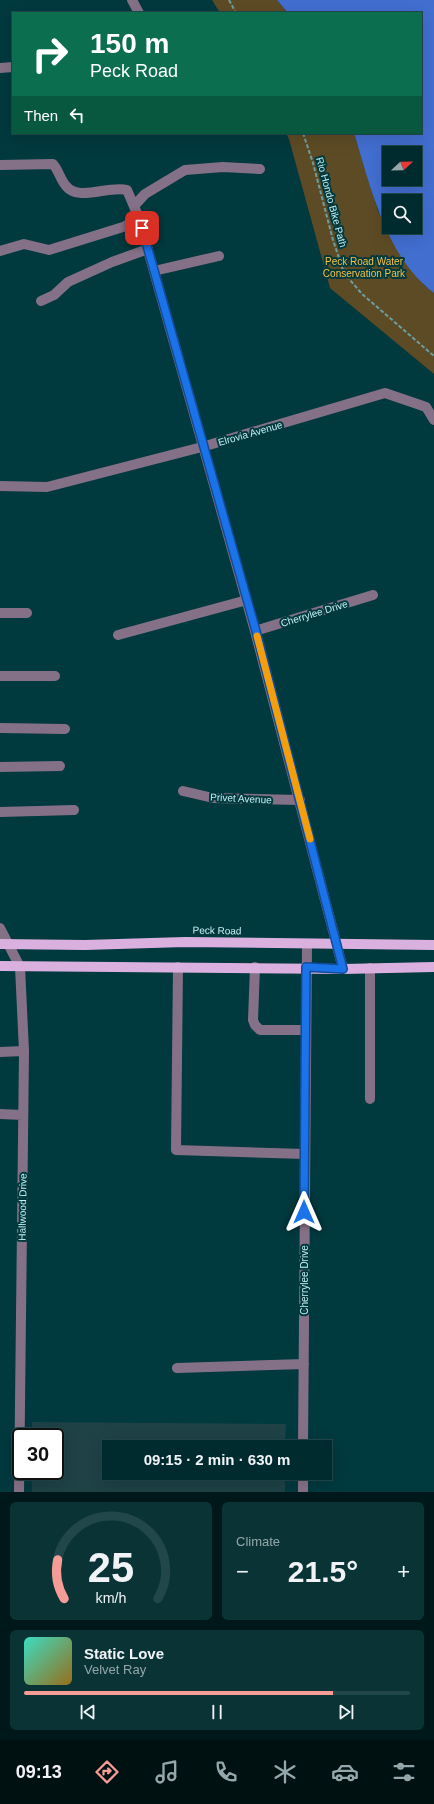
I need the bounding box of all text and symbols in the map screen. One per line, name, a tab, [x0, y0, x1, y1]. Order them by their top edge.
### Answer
icon: right	[24, 28, 76, 80]
text: 150 m	[90, 28, 169, 59]
text: Peck Road	[90, 61, 178, 81]
icon: left	[66, 104, 88, 126]
text: Then	[24, 107, 58, 124]
north arrow	[382, 146, 422, 186]
map controls	[382, 146, 422, 234]
street label: Rio Hondo Bike Path	[314, 156, 349, 248]
button: search	[382, 194, 422, 234]
pin	[125, 211, 159, 245]
icon: arrive	[131, 217, 153, 239]
park label: Peck Road Water Conservation Park	[323, 256, 406, 279]
street label: Elrovia Avenue	[217, 419, 284, 448]
street label: Cherrylee Drive	[279, 598, 349, 629]
street label: Privet Avenue	[210, 791, 272, 806]
street label: Peck Road	[192, 925, 242, 936]
street label: Hallwood Drive	[16, 1173, 29, 1241]
position arrow	[283, 1191, 325, 1233]
street label: Cherrylee Drive	[299, 1245, 310, 1315]
speed limit sign: 30	[12, 1428, 64, 1480]
text: 09:15 · 2 min · 630 m	[144, 1451, 290, 1468]
text: Climate	[236, 1534, 280, 1549]
text: 25	[88, 1544, 134, 1591]
text: 21.5°	[288, 1555, 358, 1588]
text: −	[236, 1559, 249, 1584]
text: +	[397, 1559, 410, 1584]
text: km/h	[96, 1590, 127, 1606]
text: Static Love	[84, 1645, 164, 1662]
text: Velvet Ray	[84, 1662, 146, 1677]
icon: previous	[77, 1701, 99, 1723]
icon: pause	[206, 1701, 228, 1723]
icon: next	[335, 1701, 357, 1723]
icon: directions	[93, 1758, 121, 1786]
icon: music	[153, 1758, 181, 1786]
icon: phone	[212, 1758, 240, 1786]
icon: climate	[271, 1758, 299, 1786]
icon: car	[331, 1758, 359, 1786]
icon: filters	[390, 1758, 418, 1786]
text: 09:13	[16, 1762, 62, 1782]

